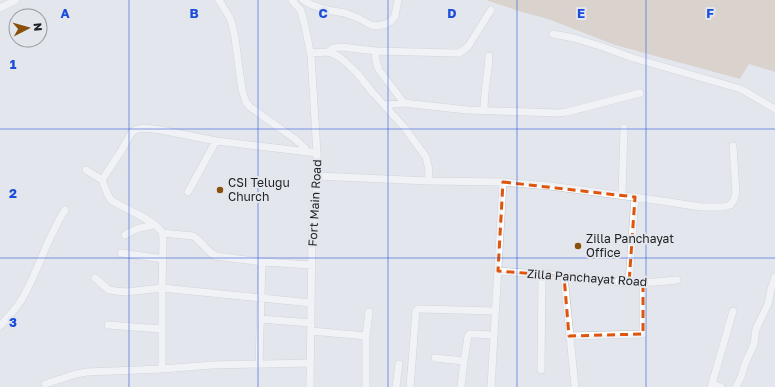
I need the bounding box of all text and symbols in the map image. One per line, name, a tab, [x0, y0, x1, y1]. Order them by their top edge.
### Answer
text: A	[60, 5, 70, 21]
text: B	[189, 5, 199, 21]
text: C	[318, 5, 328, 21]
text: D	[447, 5, 457, 21]
text: E	[577, 5, 585, 21]
text: F	[706, 5, 714, 21]
north arrow	[8, 8, 48, 48]
text: N	[32, 22, 45, 32]
text: 1	[10, 56, 17, 72]
street label: Fort Main Road	[305, 159, 324, 247]
place label: CSI Telugu Church	[228, 175, 290, 204]
text: 2	[9, 185, 17, 201]
marker: CSI Telugu Church	[215, 185, 225, 195]
place label: Zilla Panchayat Office	[586, 231, 674, 260]
marker: Zilla Panchayat Office	[573, 241, 583, 251]
street label: Zilla Panchayat Road	[526, 266, 648, 289]
text: 3	[9, 314, 17, 330]

